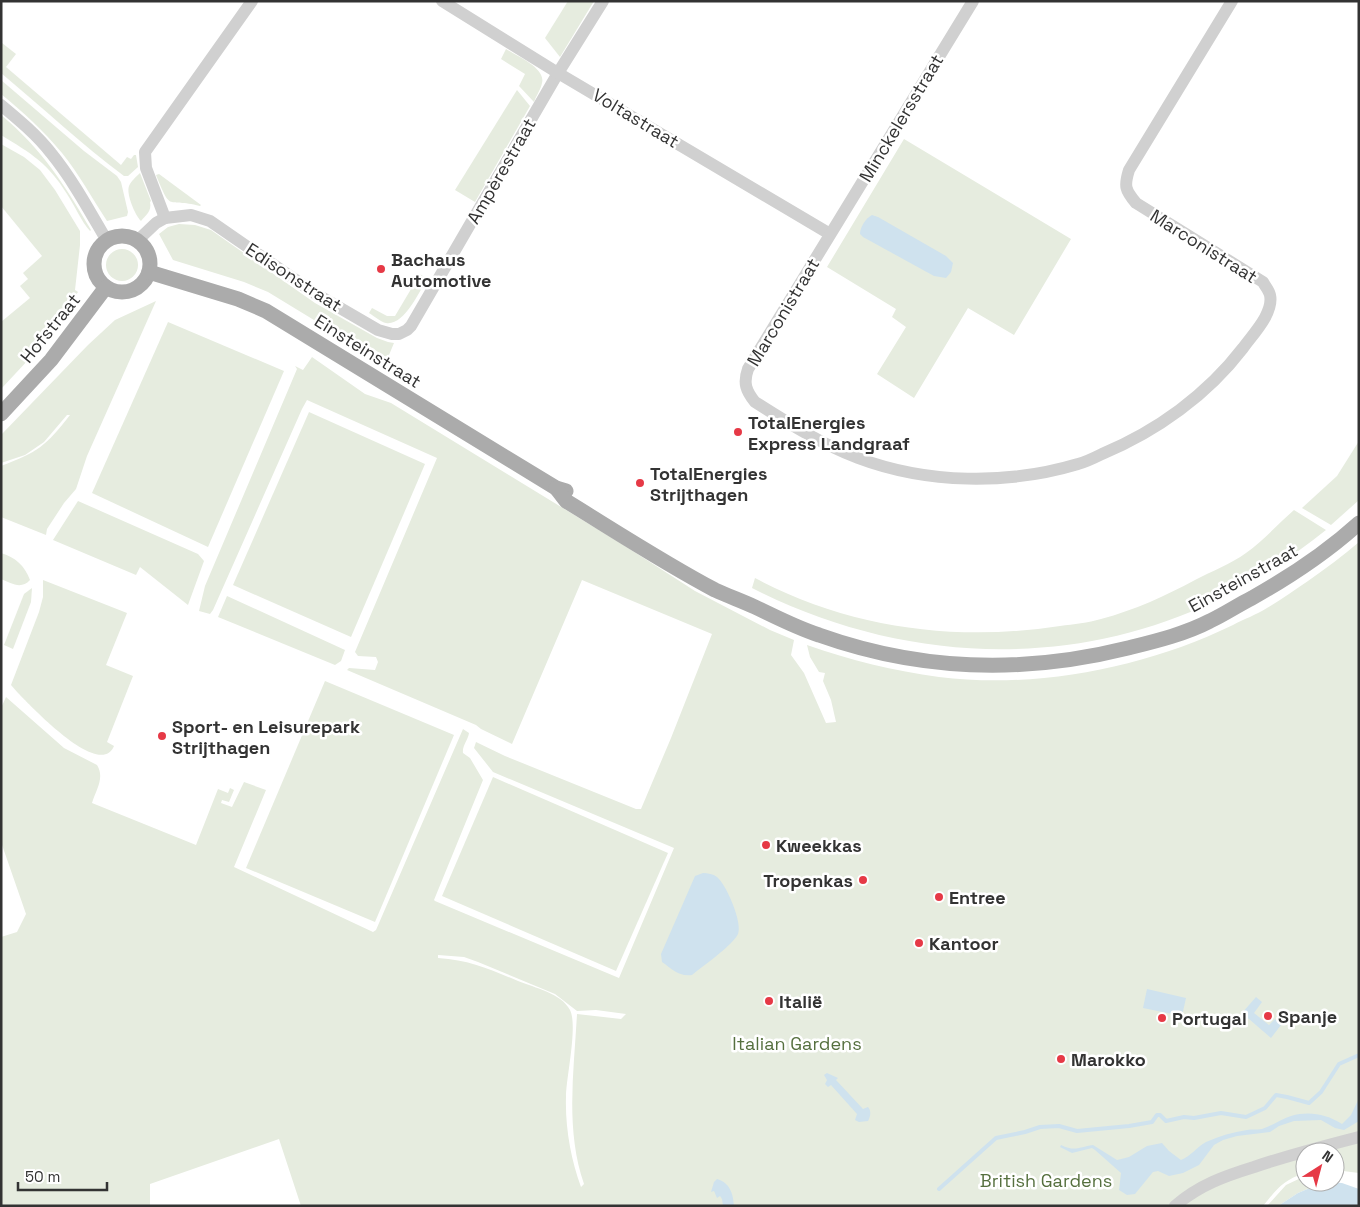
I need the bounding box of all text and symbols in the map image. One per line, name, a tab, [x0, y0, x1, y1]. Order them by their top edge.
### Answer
street label: Minckelersstraat	[854, 50, 948, 186]
street label: Voltastraat	[589, 83, 683, 153]
street label: Ampèrestraat	[461, 114, 541, 228]
street label: Marconistraat	[1146, 204, 1262, 288]
street label: Edisonstraat	[242, 237, 346, 317]
place label: Bachaus Automotive	[391, 248, 492, 292]
street label: Marconistraat	[742, 254, 824, 370]
marker: Bachaus Automotive	[375, 263, 387, 275]
street label: Hofstraat	[15, 289, 85, 367]
street label: Einsteinstraat	[310, 309, 426, 393]
place label: TotalEnergies Express Landgraaf	[748, 411, 910, 455]
marker: TotalEnergies Express Landgraaf	[732, 426, 744, 438]
place label: TotalEnergies Strijthagen	[650, 462, 767, 506]
marker: TotalEnergies Strijthagen	[634, 477, 646, 489]
street label: Einsteinstraat	[1184, 539, 1302, 617]
place label: Sport- en Leisurepark Strijthagen	[172, 715, 360, 759]
marker: Sport- en Leisurepark Strijthagen	[156, 730, 168, 742]
place label: Kweekkas	[776, 834, 862, 857]
marker: Kweekkas	[760, 839, 772, 851]
place label: Tropenkas	[763, 869, 853, 892]
marker: Tropenkas	[857, 874, 869, 886]
place label: Entree	[949, 886, 1006, 909]
marker: Entree	[933, 891, 945, 903]
place label: Kantoor	[929, 932, 999, 955]
marker: Kantoor	[913, 937, 925, 949]
place label: Italië	[779, 990, 822, 1013]
marker: Italië	[763, 995, 775, 1007]
place label: Spanje	[1278, 1005, 1337, 1028]
place label: Portugal	[1172, 1007, 1247, 1030]
marker: Spanje	[1262, 1010, 1274, 1022]
marker: Portugal	[1156, 1012, 1168, 1024]
park label: Italian Gardens	[732, 1032, 862, 1055]
place label: Marokko	[1071, 1048, 1146, 1071]
marker: Marokko	[1055, 1053, 1067, 1065]
north arrow	[1295, 1142, 1345, 1192]
text: N	[1319, 1146, 1337, 1167]
scale bar	[18, 1160, 106, 1192]
text: 50 m	[25, 1167, 60, 1186]
park label: British Gardens	[980, 1169, 1112, 1192]

